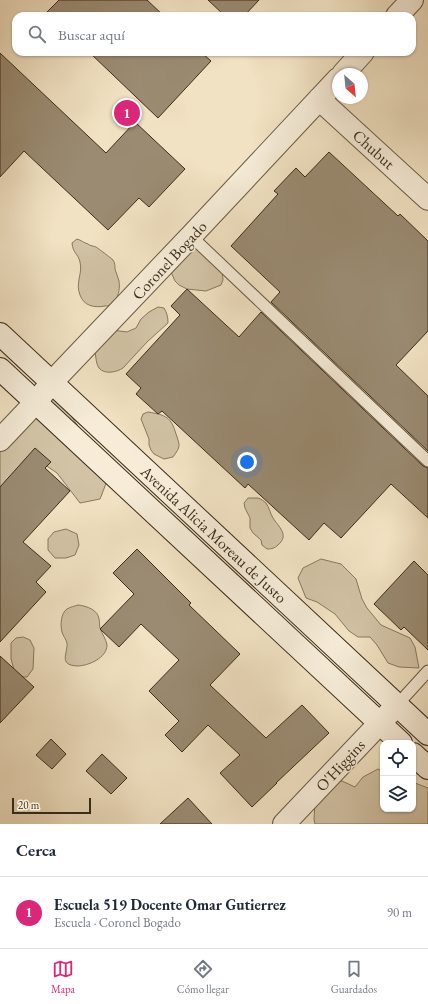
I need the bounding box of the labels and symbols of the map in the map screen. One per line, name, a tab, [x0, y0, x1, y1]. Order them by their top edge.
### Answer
north arrow	[332, 68, 368, 104]
pin: 1	[114, 98, 140, 128]
street label: Chubut	[348, 125, 399, 174]
street label: Coronel Bogado	[127, 216, 212, 304]
your location	[237, 452, 257, 472]
street label: Avenida Alicia Moreau de Justo	[135, 460, 291, 608]
street label: O'Higgins	[311, 735, 370, 796]
scale bar	[12, 796, 91, 815]

